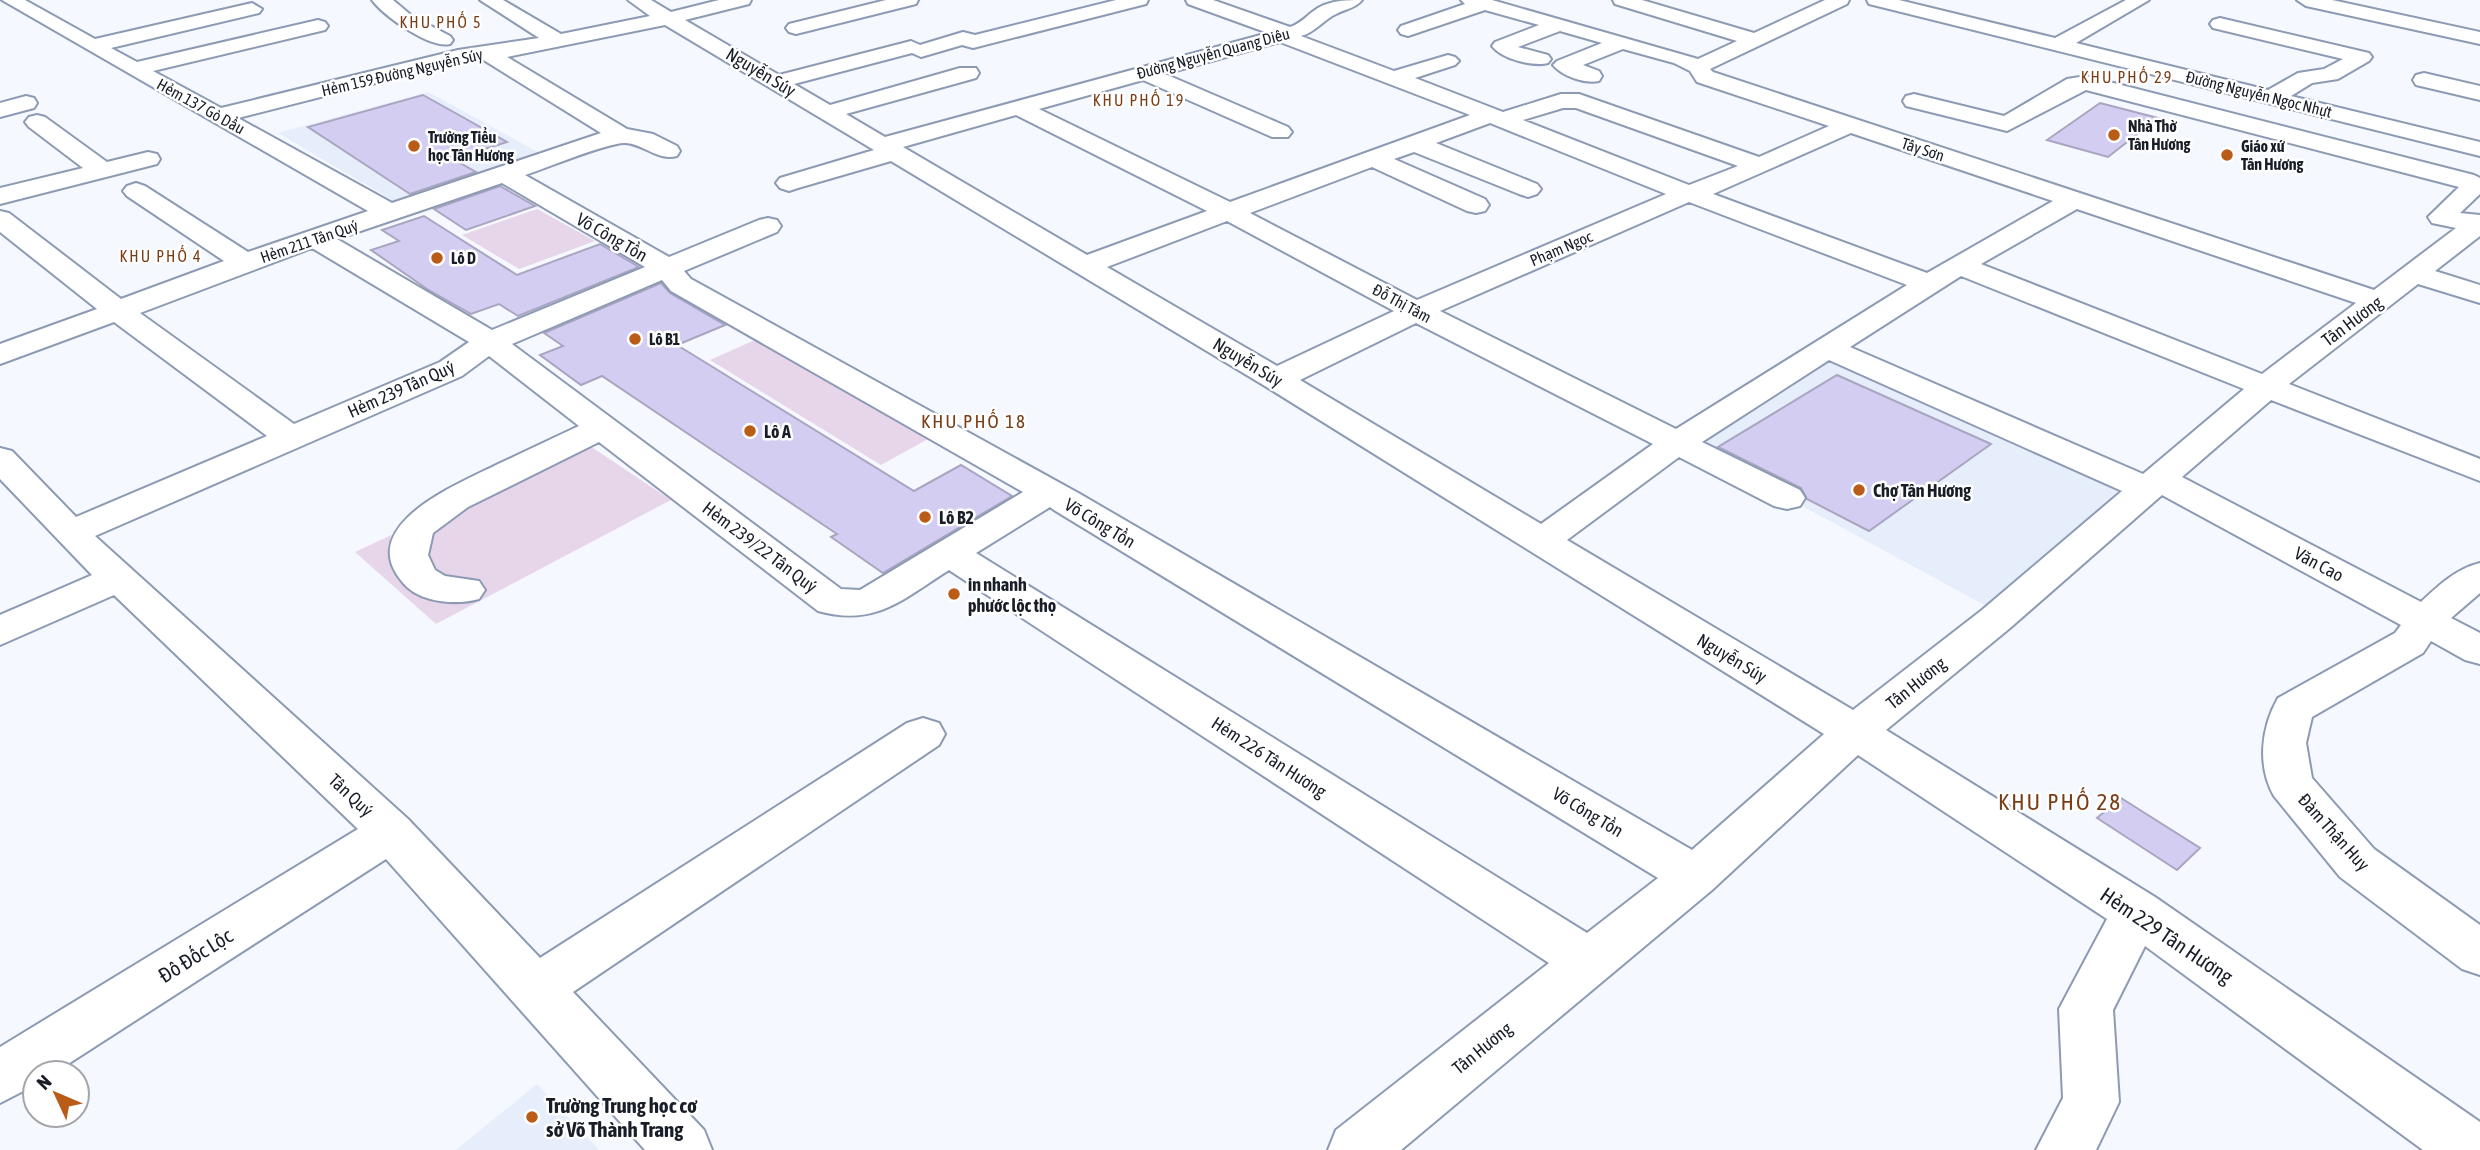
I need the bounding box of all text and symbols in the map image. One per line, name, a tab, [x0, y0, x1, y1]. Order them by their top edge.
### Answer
district label: KHU PHỐ 5	[400, 11, 482, 31]
street label: Đường Nguyễn Quang Diêu	[1134, 24, 1292, 83]
street label: Nguyễn Súy	[722, 43, 800, 101]
street label: Hẻm 159 Đường Nguyễn Súy	[320, 45, 485, 100]
district label: KHU PHỐ 29	[2081, 66, 2173, 86]
street label: Đường Nguyễn Ngọc Nhựt	[2184, 67, 2334, 122]
street label: Hẻm 137 Gò Dầu	[154, 74, 248, 137]
district label: KHU PHỐ 19	[1093, 89, 1185, 109]
place label: Nhà Thờ Tân Hương	[2128, 117, 2191, 153]
place label: Trường Tiểu học Tân Hương	[428, 127, 514, 164]
marker: Nhà Thờ Tân Hương	[2106, 127, 2122, 143]
street label: Tây Sơn	[1899, 134, 1947, 165]
place label: Giáo xứ Tân Hương	[2241, 137, 2304, 173]
marker: Trường Tiểu học Tân Hương	[406, 138, 422, 154]
marker: Giáo xứ Tân Hương	[2219, 147, 2235, 163]
street label: Võ Công Tồn	[573, 207, 652, 266]
street label: Hẻm 211 Tân Quý	[258, 216, 361, 267]
street label: Phạm Ngọc	[1527, 227, 1595, 270]
district label: KHU PHỐ 4	[120, 245, 202, 265]
place label: Lô D	[451, 249, 476, 267]
marker: Lô D	[429, 250, 445, 266]
street label: Đỗ Thị Tâm	[1370, 280, 1434, 326]
street label: Tân Hương	[2318, 291, 2387, 351]
place label: Lô B1	[649, 330, 680, 348]
marker: Lô B1	[627, 331, 643, 347]
street label: Nguyễn Súy	[1209, 333, 1287, 391]
street label: Hẻm 239 Tân Quý	[344, 356, 458, 422]
district label: KHU PHỐ 18	[921, 409, 1027, 432]
place label: Lô A	[764, 421, 791, 442]
marker: Lô A	[742, 423, 758, 439]
place label: Chợ Tân Hương	[1873, 480, 1971, 501]
marker: Chợ Tân Hương	[1851, 482, 1867, 498]
street label: Võ Công Tồn	[1061, 493, 1140, 552]
street label: Hẻm 239/22 Tân Quý	[699, 497, 821, 597]
place label: Lô B2	[939, 507, 974, 528]
marker: Lô B2	[917, 509, 933, 525]
street label: Văn Cao	[2291, 542, 2347, 586]
place label: in nhanh phước lộc thọ	[968, 574, 1056, 616]
marker: in nhanh phước lộc thọ	[946, 586, 962, 602]
street label: Nguyễn Súy	[1693, 629, 1771, 687]
street label: Tân Hương	[1882, 653, 1950, 713]
street label: Hẻm 226 Tân Hương	[1208, 712, 1330, 802]
street label: Tân Quý	[325, 769, 377, 821]
street label: Võ Công Tồn	[1549, 782, 1628, 841]
district label: KHU PHỐ 28	[1998, 787, 2122, 815]
street label: Đàm Thận Huy	[2294, 789, 2374, 875]
street label: Hẻm 229 Tân Hương	[2096, 882, 2238, 988]
street label: Đô Đốc Lộc	[154, 923, 237, 987]
street label: Tân Hương	[1448, 1018, 1516, 1078]
north arrow	[21, 1059, 91, 1129]
text: N	[32, 1071, 56, 1094]
place label: Trường Trung học cơ sở Võ Thành Trang	[546, 1093, 698, 1141]
marker: Trường Trung học cơ sở Võ Thành Trang	[524, 1109, 540, 1125]

